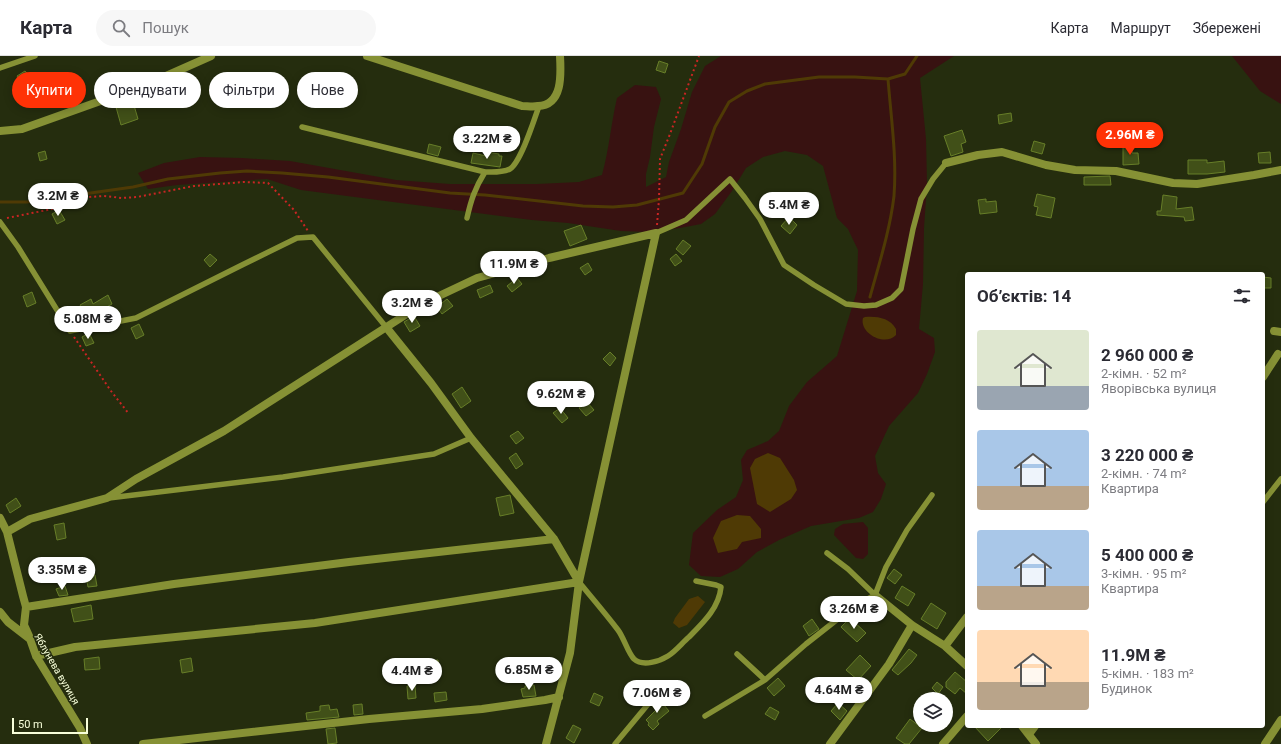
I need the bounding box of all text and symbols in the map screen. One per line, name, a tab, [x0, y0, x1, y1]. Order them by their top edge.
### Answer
search box	[96, 10, 376, 46]
text: Карта	[20, 16, 72, 39]
icon: search	[110, 17, 132, 39]
text: Пошук	[142, 19, 189, 37]
text: Карта	[1050, 20, 1089, 36]
text: Маршрут	[1111, 20, 1171, 36]
text: Збережені	[1193, 20, 1261, 36]
chip: Купити	[12, 72, 86, 108]
chip: Орендувати	[94, 72, 201, 108]
chip: Фільтри	[209, 72, 289, 108]
chip: Нове	[297, 72, 358, 108]
pin: 2.96M ₴	[1093, 122, 1167, 156]
pin: 3.22M ₴	[450, 126, 524, 160]
text: 2.96M ₴	[1105, 127, 1155, 142]
text: 3.22M ₴	[462, 131, 512, 146]
pin: 3.2M ₴	[25, 183, 91, 217]
text: 3.2M ₴	[37, 188, 79, 203]
pin: 5.4M ₴	[756, 192, 822, 226]
text: 5.4M ₴	[768, 197, 810, 212]
pin: 11.9M ₴	[477, 251, 551, 285]
text: 11.9M ₴	[489, 256, 539, 271]
icon: filters	[1231, 285, 1253, 307]
text: Об’єктів: 14	[977, 286, 1071, 306]
pin: 3.2M ₴	[379, 290, 445, 324]
text: 3.2M ₴	[391, 295, 433, 310]
pin: 5.08M ₴	[51, 306, 125, 340]
text: 5.08M ₴	[63, 311, 113, 326]
text: 2 960 000 ₴	[1101, 345, 1193, 365]
icon: home	[1009, 346, 1057, 394]
text: 2-кімн. · 52 m²	[1101, 366, 1187, 381]
pin: 9.62M ₴	[524, 381, 598, 415]
text: Яворівська вулиця	[1101, 381, 1216, 396]
text: 9.62M ₴	[536, 386, 586, 401]
text: 3 220 000 ₴	[1101, 445, 1193, 465]
icon: home	[1009, 446, 1057, 494]
text: 2-кімн. · 74 m²	[1101, 466, 1187, 481]
text: Квартира	[1101, 481, 1159, 496]
text: 5 400 000 ₴	[1101, 545, 1193, 565]
icon: home	[1009, 546, 1057, 594]
pin: 3.35M ₴	[25, 557, 99, 591]
text: 3.35M ₴	[37, 562, 87, 577]
text: 3-кімн. · 95 m²	[1101, 566, 1187, 581]
text: Квартира	[1101, 581, 1159, 596]
pin: 3.26M ₴	[817, 596, 891, 630]
text: 3.26M ₴	[829, 601, 879, 616]
street label: Яблунева вулиця	[32, 631, 82, 707]
text: 11.9M ₴	[1101, 645, 1166, 665]
icon: home	[1009, 646, 1057, 694]
pin: 6.85M ₴	[492, 657, 566, 691]
pin: 4.4M ₴	[379, 658, 445, 692]
text: 6.85M ₴	[504, 662, 554, 677]
text: 4.4M ₴	[391, 663, 433, 678]
text: 5-кімн. · 183 m²	[1101, 666, 1194, 681]
pin: 4.64M ₴	[802, 677, 876, 711]
pin: 7.06M ₴	[620, 680, 694, 714]
text: Будинок	[1101, 681, 1152, 696]
text: 4.64M ₴	[814, 682, 864, 697]
text: 7.06M ₴	[632, 685, 682, 700]
map controls	[913, 692, 953, 732]
button: layers	[913, 692, 953, 732]
scale bar	[12, 716, 88, 735]
text: 50 m	[18, 718, 43, 731]

